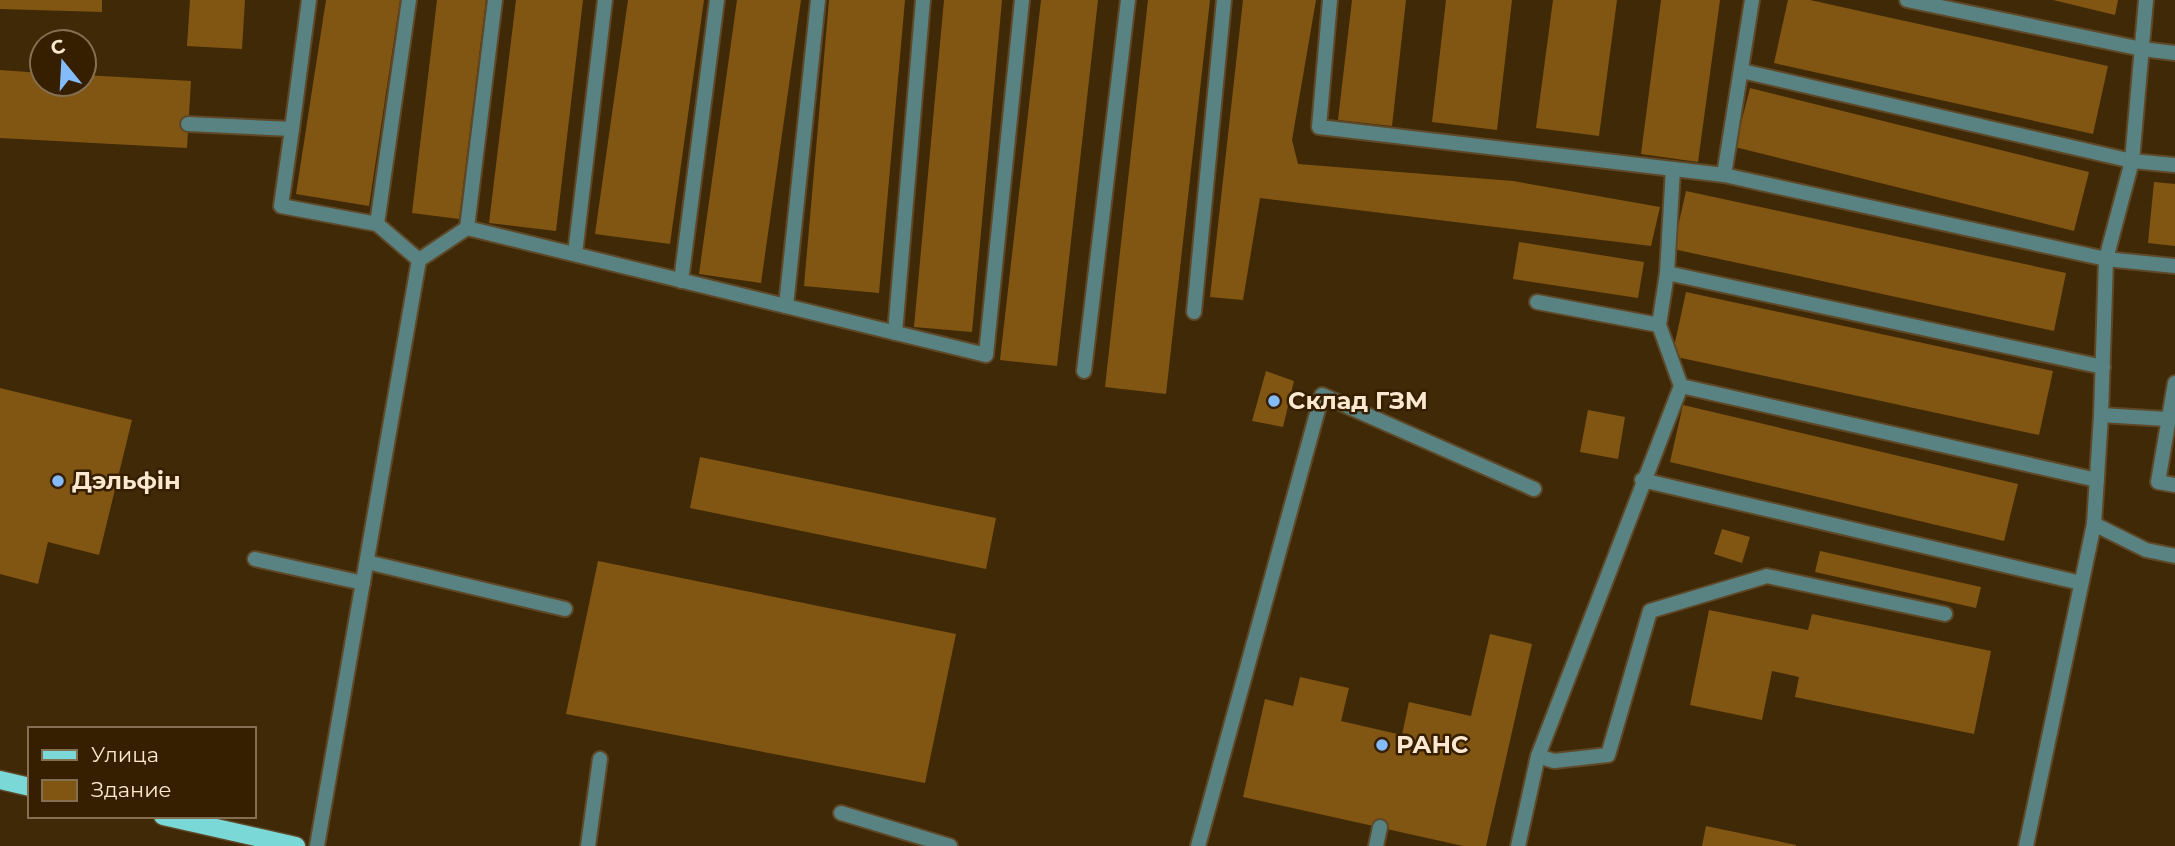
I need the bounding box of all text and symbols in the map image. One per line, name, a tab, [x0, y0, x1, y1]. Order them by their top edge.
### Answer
north arrow	[28, 28, 98, 98]
text: С	[48, 34, 68, 60]
place label: Склад ГЗМ	[1288, 386, 1428, 415]
marker: Склад ГЗМ	[1266, 393, 1282, 409]
place label: Дэльфін	[72, 466, 181, 495]
marker: Дэльфін	[50, 473, 66, 489]
legend	[28, 727, 256, 818]
place label: РАНС	[1396, 730, 1469, 759]
marker: РАНС	[1374, 737, 1390, 753]
text: Улица	[91, 742, 159, 767]
text: Здание	[91, 777, 172, 802]

